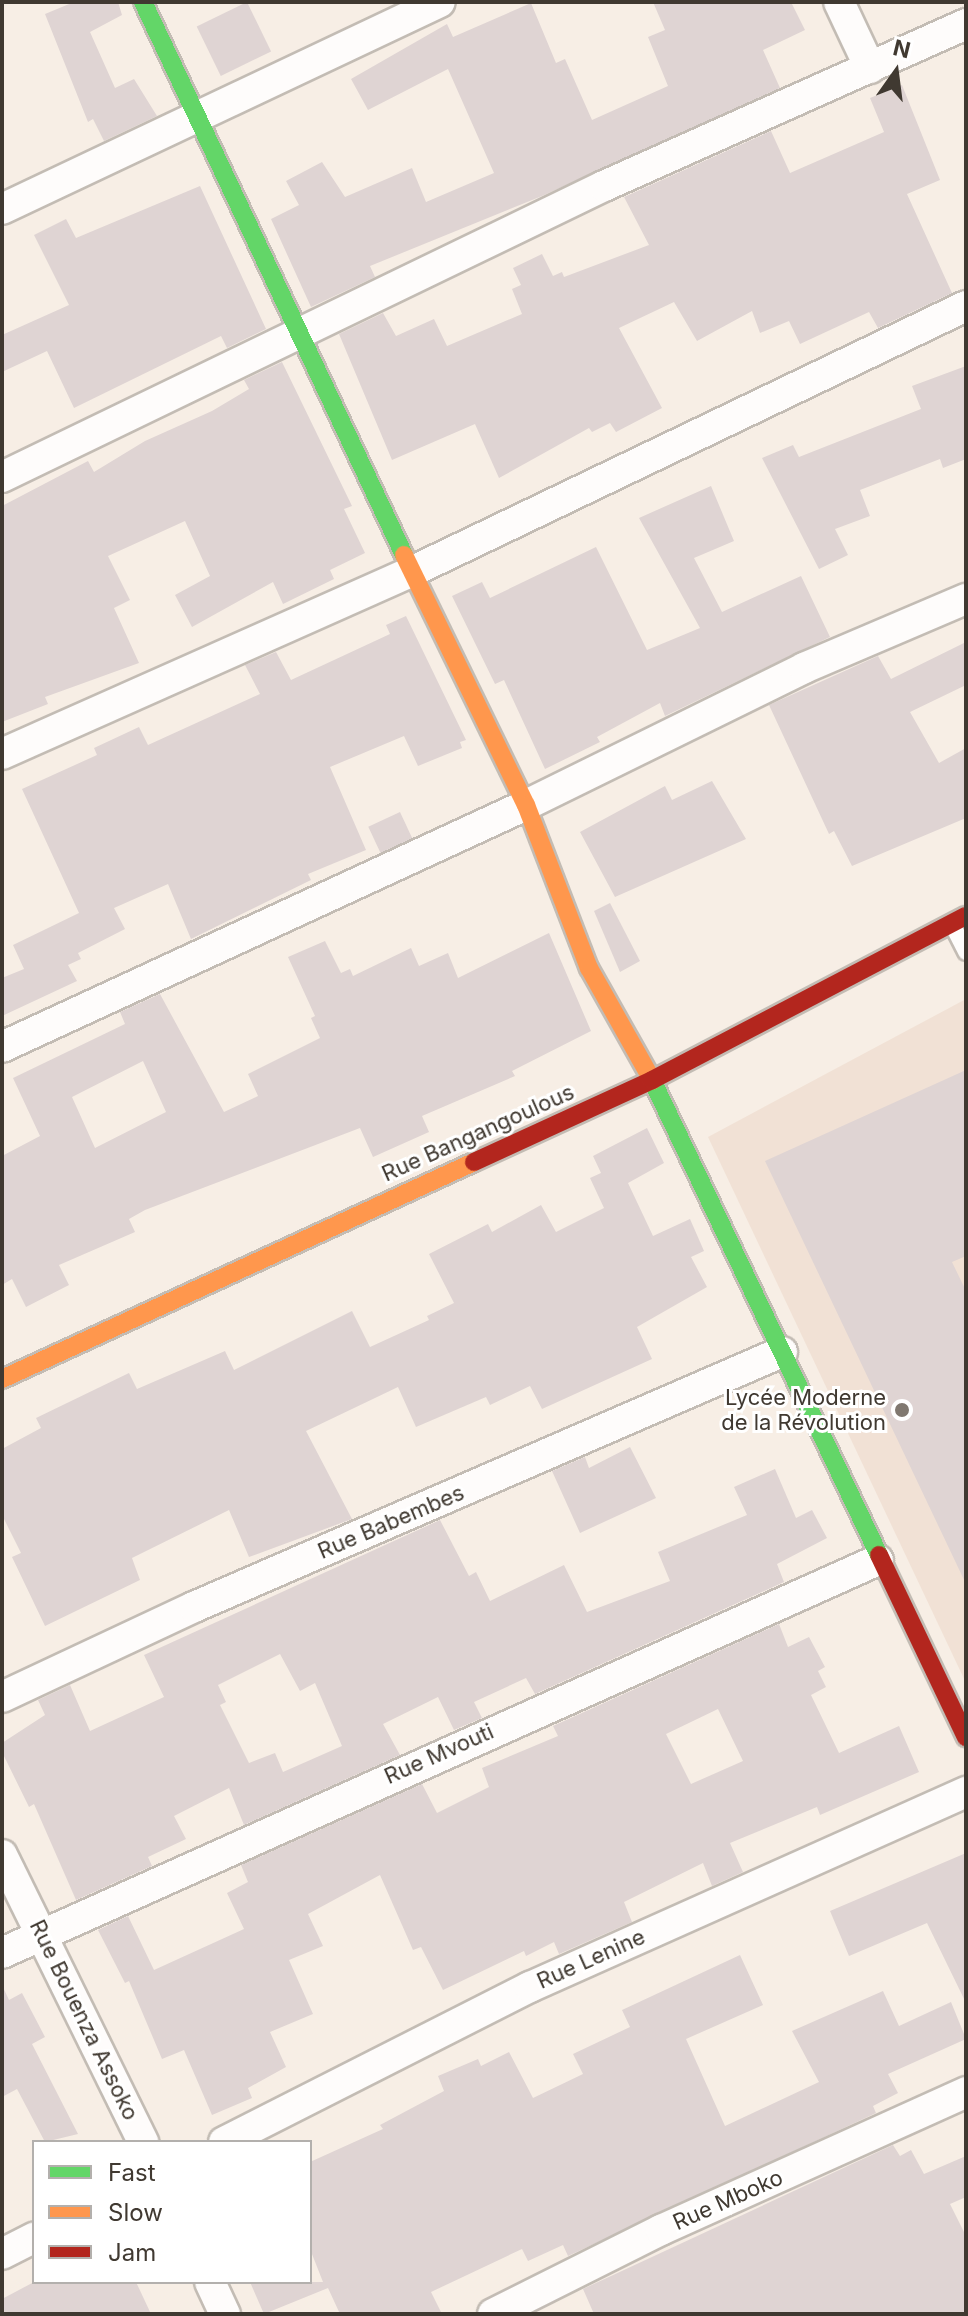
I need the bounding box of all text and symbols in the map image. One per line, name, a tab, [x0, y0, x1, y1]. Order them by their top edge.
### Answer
north arrow	[856, 32, 936, 112]
text: N	[891, 34, 913, 63]
street label: Rue Bangangoulous	[378, 1079, 578, 1187]
place label: Lycée Moderne de la Révolution	[721, 1384, 886, 1436]
marker: Lycée Moderne de la Révolution	[893, 1401, 911, 1419]
street label: Rue Babembes	[314, 1479, 468, 1565]
street label: Rue Mvouti	[380, 1718, 498, 1790]
street label: Rue Bouenza Assoko	[24, 1916, 144, 2124]
street label: Rue Lenine	[533, 1923, 649, 1995]
legend	[32, 2140, 312, 2284]
text: Fast	[108, 2158, 156, 2187]
street label: Rue Mboko	[669, 2164, 787, 2236]
text: Slow	[108, 2198, 163, 2227]
text: Jam	[108, 2238, 156, 2267]

